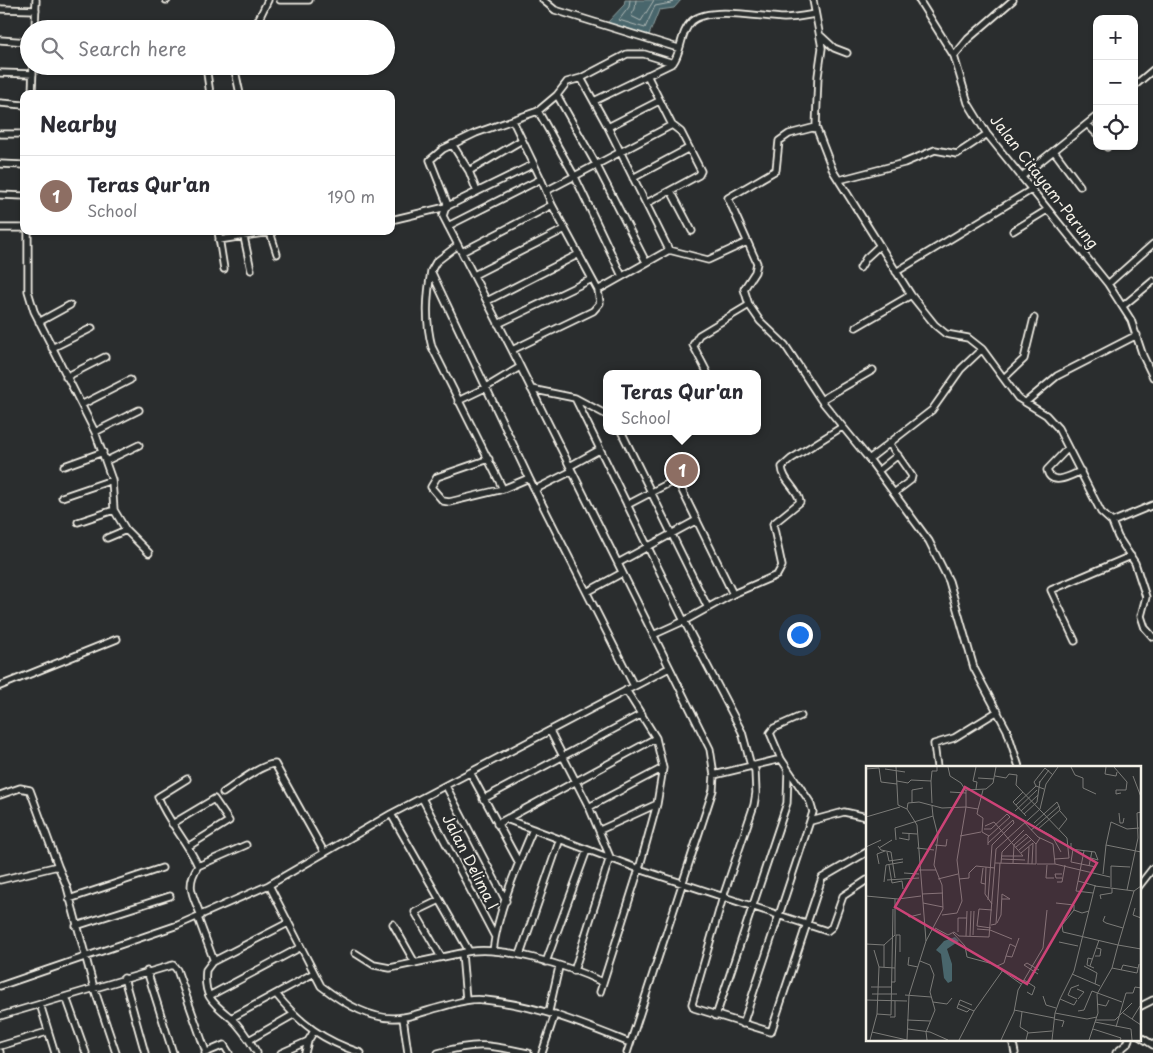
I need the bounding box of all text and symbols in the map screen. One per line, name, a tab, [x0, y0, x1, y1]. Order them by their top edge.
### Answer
map controls	[1093, 15, 1138, 150]
button: +	[1093, 15, 1138, 60]
search box	[20, 20, 395, 75]
icon: search	[38, 34, 66, 62]
text: Search here	[78, 34, 187, 62]
button: −	[1093, 60, 1138, 105]
button: locate	[1093, 105, 1138, 150]
text: Nearby	[40, 107, 117, 139]
street label: Jalan Citayam-Parung	[985, 109, 1105, 253]
text: Teras Qur'an	[87, 170, 210, 198]
text: 1	[52, 184, 60, 208]
text: 190 m	[327, 184, 375, 208]
text: School	[87, 198, 137, 222]
popup	[603, 370, 761, 435]
text: Teras Qur'an	[620, 377, 744, 405]
text: School	[620, 405, 671, 429]
pin: 1	[666, 451, 698, 489]
your location	[787, 622, 813, 648]
inset map	[866, 766, 1140, 1040]
street label: Jalan Delima I	[437, 810, 505, 913]

